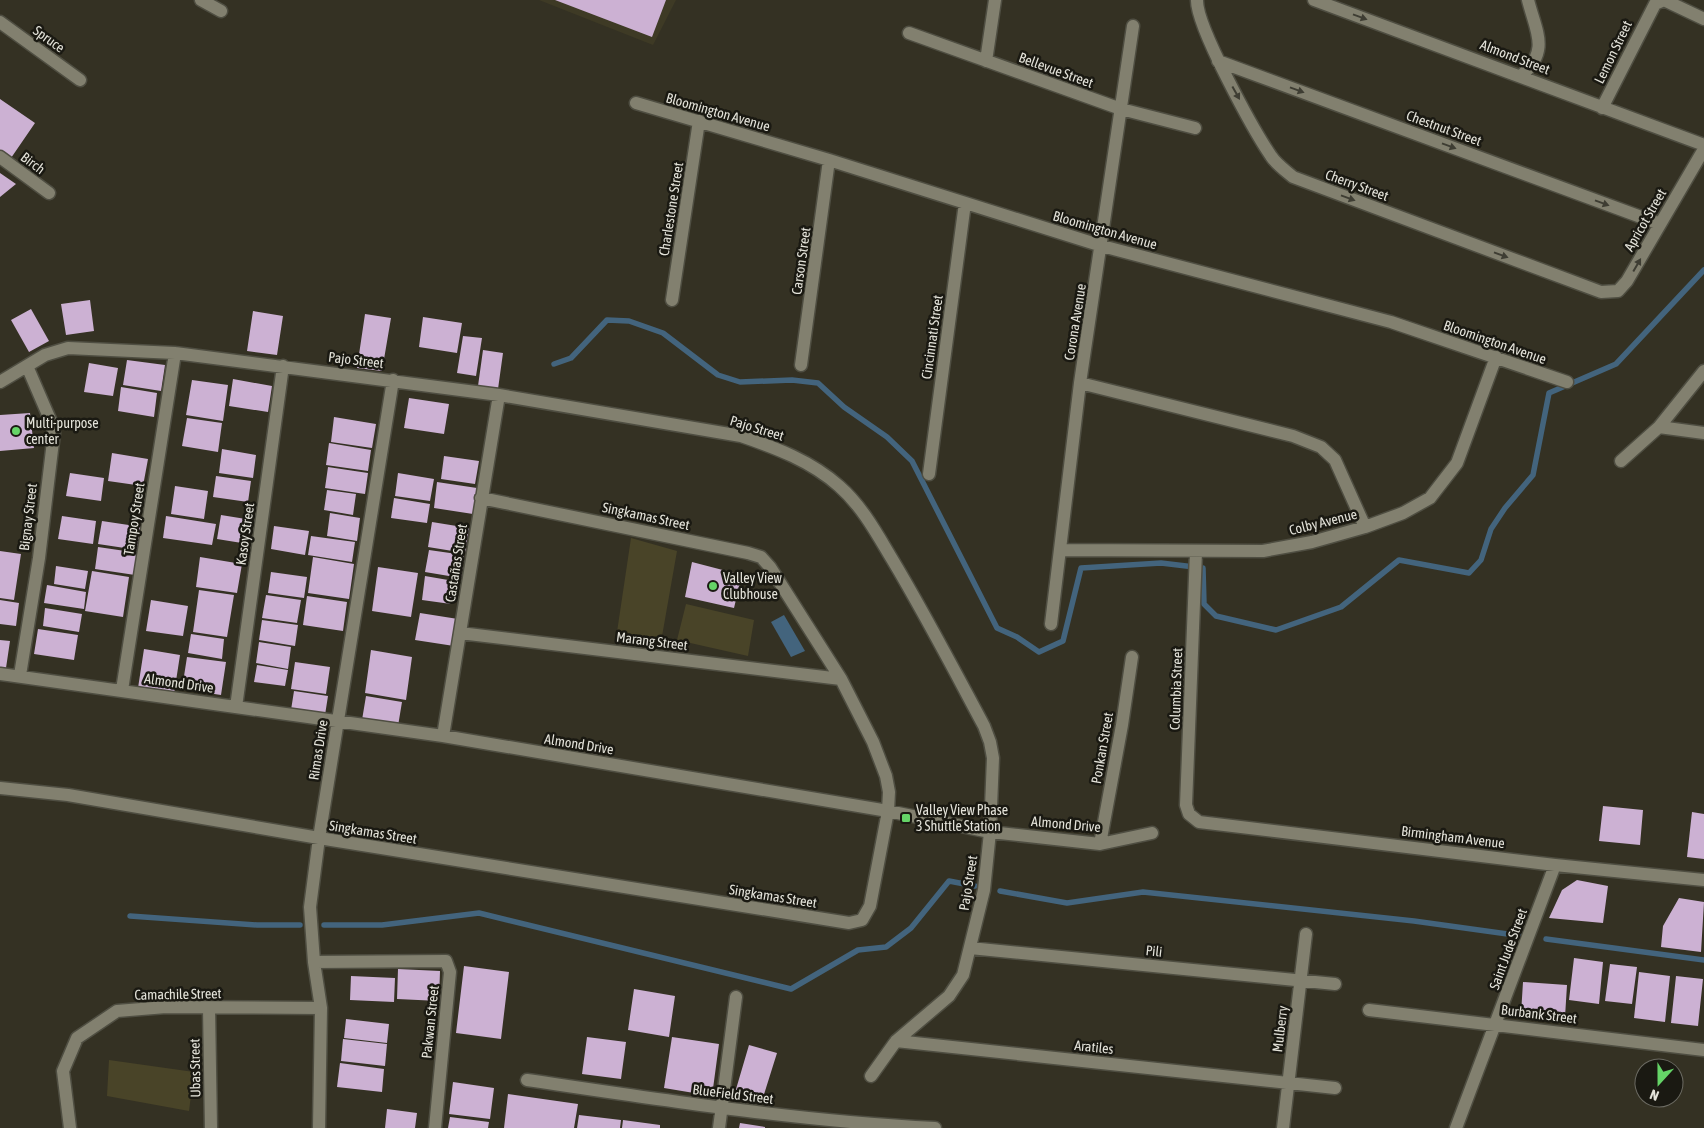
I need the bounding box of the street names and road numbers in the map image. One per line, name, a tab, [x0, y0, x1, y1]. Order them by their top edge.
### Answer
street label: Lemon Street	[1591, 18, 1635, 86]
street label: Spruce	[30, 22, 68, 56]
street label: Almond Street	[1478, 36, 1552, 78]
street label: Bellevue Street	[1017, 49, 1095, 91]
street label: Bloomington Avenue	[664, 90, 772, 134]
street label: Chestnut Street	[1404, 107, 1484, 149]
street label: Birch	[18, 149, 48, 177]
street label: Charlestone Street	[656, 161, 686, 257]
street label: Cherry Street	[1323, 166, 1391, 204]
street label: Apricot Street	[1621, 186, 1669, 254]
street label: Bloomington Avenue	[1051, 208, 1159, 252]
street label: Carson Street	[788, 226, 814, 296]
street label: Corona Avenue	[1061, 282, 1089, 362]
street label: Cincinnati Street	[918, 294, 946, 380]
street label: Bloomington Avenue	[1442, 317, 1548, 367]
street label: Pajo Street	[327, 349, 385, 371]
street label: Pajo Street	[728, 412, 786, 444]
street label: Bignay Street	[16, 482, 40, 552]
street label: Tampoy Street	[120, 482, 148, 556]
street label: Singkamas Street	[601, 499, 691, 533]
street label: Kasoy Street	[233, 502, 257, 566]
street label: Colby Avenue	[1287, 506, 1359, 538]
street label: Castañas Street	[442, 523, 470, 603]
street label: Marang Street	[615, 629, 689, 653]
street label: Columbia Street	[1167, 648, 1185, 730]
street label: Almond Drive	[143, 670, 215, 696]
street label: Ponkan Street	[1088, 711, 1116, 785]
street label: Rimas Drive	[305, 719, 331, 781]
street label: Almond Drive	[543, 731, 615, 757]
street label: Almond Drive	[1031, 813, 1101, 835]
street label: Singkamas Street	[328, 817, 418, 847]
street label: Birmingham Avenue	[1400, 823, 1506, 851]
street label: Pajo Street	[956, 854, 980, 912]
street label: Singkamas Street	[728, 881, 818, 911]
street label: Saint Jude Street	[1486, 906, 1530, 992]
street label: Pili	[1145, 942, 1163, 960]
street label: Camachile Street	[134, 985, 222, 1003]
street label: Pakwan Street	[418, 985, 442, 1059]
street label: Burbank Street	[1500, 1001, 1578, 1027]
street label: Mulberry	[1269, 1005, 1291, 1053]
street label: Aratiles	[1074, 1037, 1114, 1057]
street label: Ubas Street	[186, 1038, 204, 1098]
street label: BlueField Street	[692, 1081, 774, 1107]

